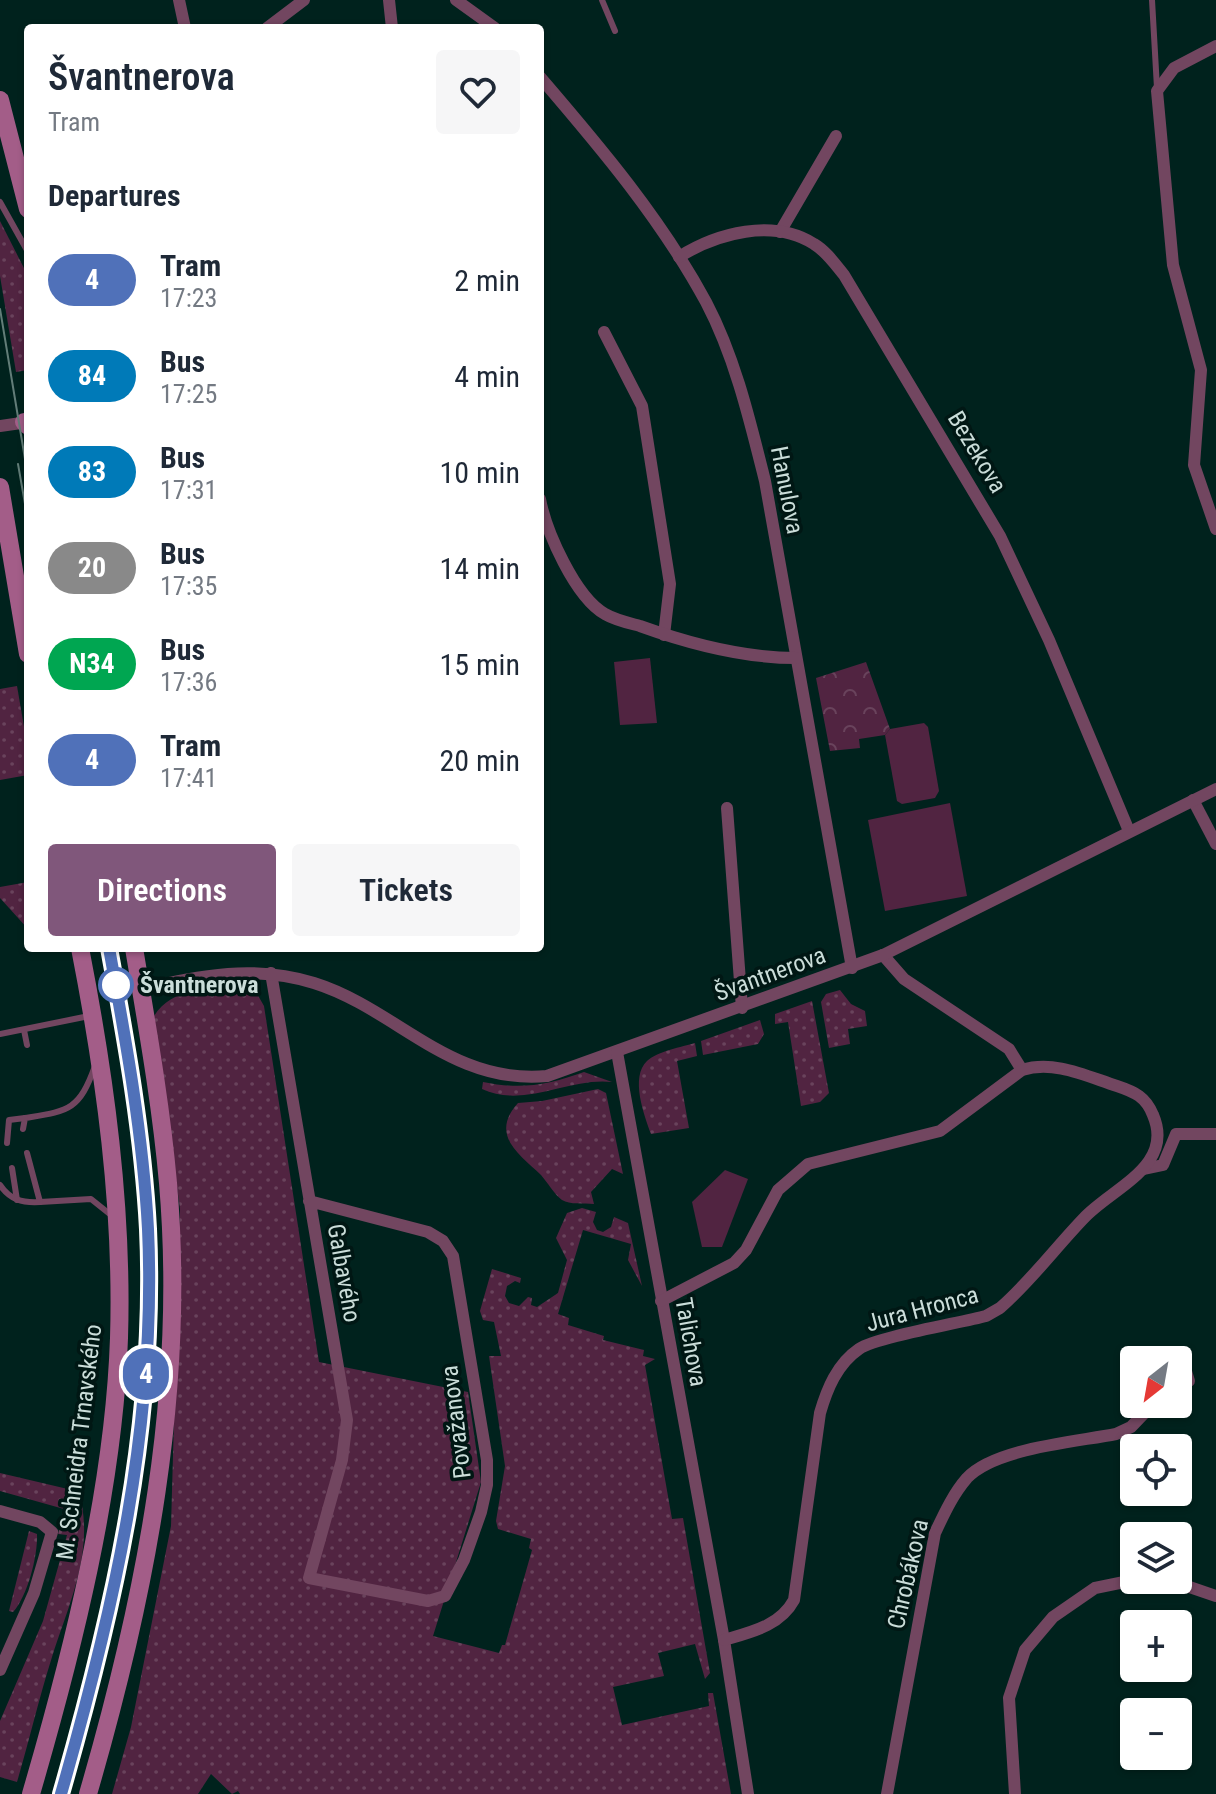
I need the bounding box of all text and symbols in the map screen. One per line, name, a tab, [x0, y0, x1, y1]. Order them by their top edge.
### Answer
button: heart	[436, 50, 520, 134]
text: Švantnerova	[48, 55, 235, 99]
text: Tram	[48, 107, 100, 137]
text: Departures	[48, 178, 181, 213]
text: Tram	[160, 248, 221, 283]
text: 4	[85, 263, 99, 296]
text: 2 min	[454, 263, 520, 298]
text: 17:23	[160, 283, 217, 313]
text: Bus	[160, 344, 205, 379]
text: 84	[78, 359, 106, 392]
text: 4 min	[454, 359, 520, 394]
text: 17:25	[160, 379, 217, 409]
street label: Bezekova	[942, 406, 1012, 498]
text: Bus	[160, 440, 205, 475]
street label: Hanulova	[765, 444, 809, 536]
text: 83	[78, 455, 106, 488]
text: 10 min	[439, 455, 520, 490]
text: 17:31	[160, 475, 217, 505]
text: Bus	[160, 536, 205, 571]
text: 20	[78, 551, 106, 584]
text: 14 min	[439, 551, 520, 586]
text: 17:35	[160, 571, 217, 601]
text: Bus	[160, 632, 205, 667]
text: N34	[69, 647, 115, 680]
text: 15 min	[439, 647, 520, 682]
text: 17:36	[160, 667, 217, 697]
text: Tram	[160, 728, 221, 763]
text: 4	[85, 743, 99, 776]
text: 20 min	[439, 743, 520, 778]
text: 17:41	[160, 763, 217, 793]
button: Directions	[48, 844, 276, 936]
button: Tickets	[292, 844, 520, 936]
street label: Švantnerova	[711, 941, 829, 1007]
marker: Švantnerova	[99, 968, 133, 1002]
place label: Švantnerova	[140, 971, 259, 999]
street label: Galbavého	[322, 1222, 366, 1324]
street label: Jura Hronca	[863, 1281, 981, 1337]
street label: Talichova	[669, 1295, 713, 1389]
street label: M. Schneidra Trnavského	[51, 1323, 107, 1561]
north arrow	[1120, 1346, 1192, 1418]
map controls	[1120, 1346, 1192, 1770]
line badge: 4	[120, 1348, 172, 1400]
text: 4	[139, 1357, 153, 1390]
street label: Považanova	[435, 1364, 477, 1480]
button: locate	[1120, 1434, 1192, 1506]
street label: Chrobákova	[882, 1516, 934, 1632]
button: layers	[1120, 1522, 1192, 1594]
button: +	[1120, 1610, 1192, 1682]
button: −	[1120, 1698, 1192, 1770]

